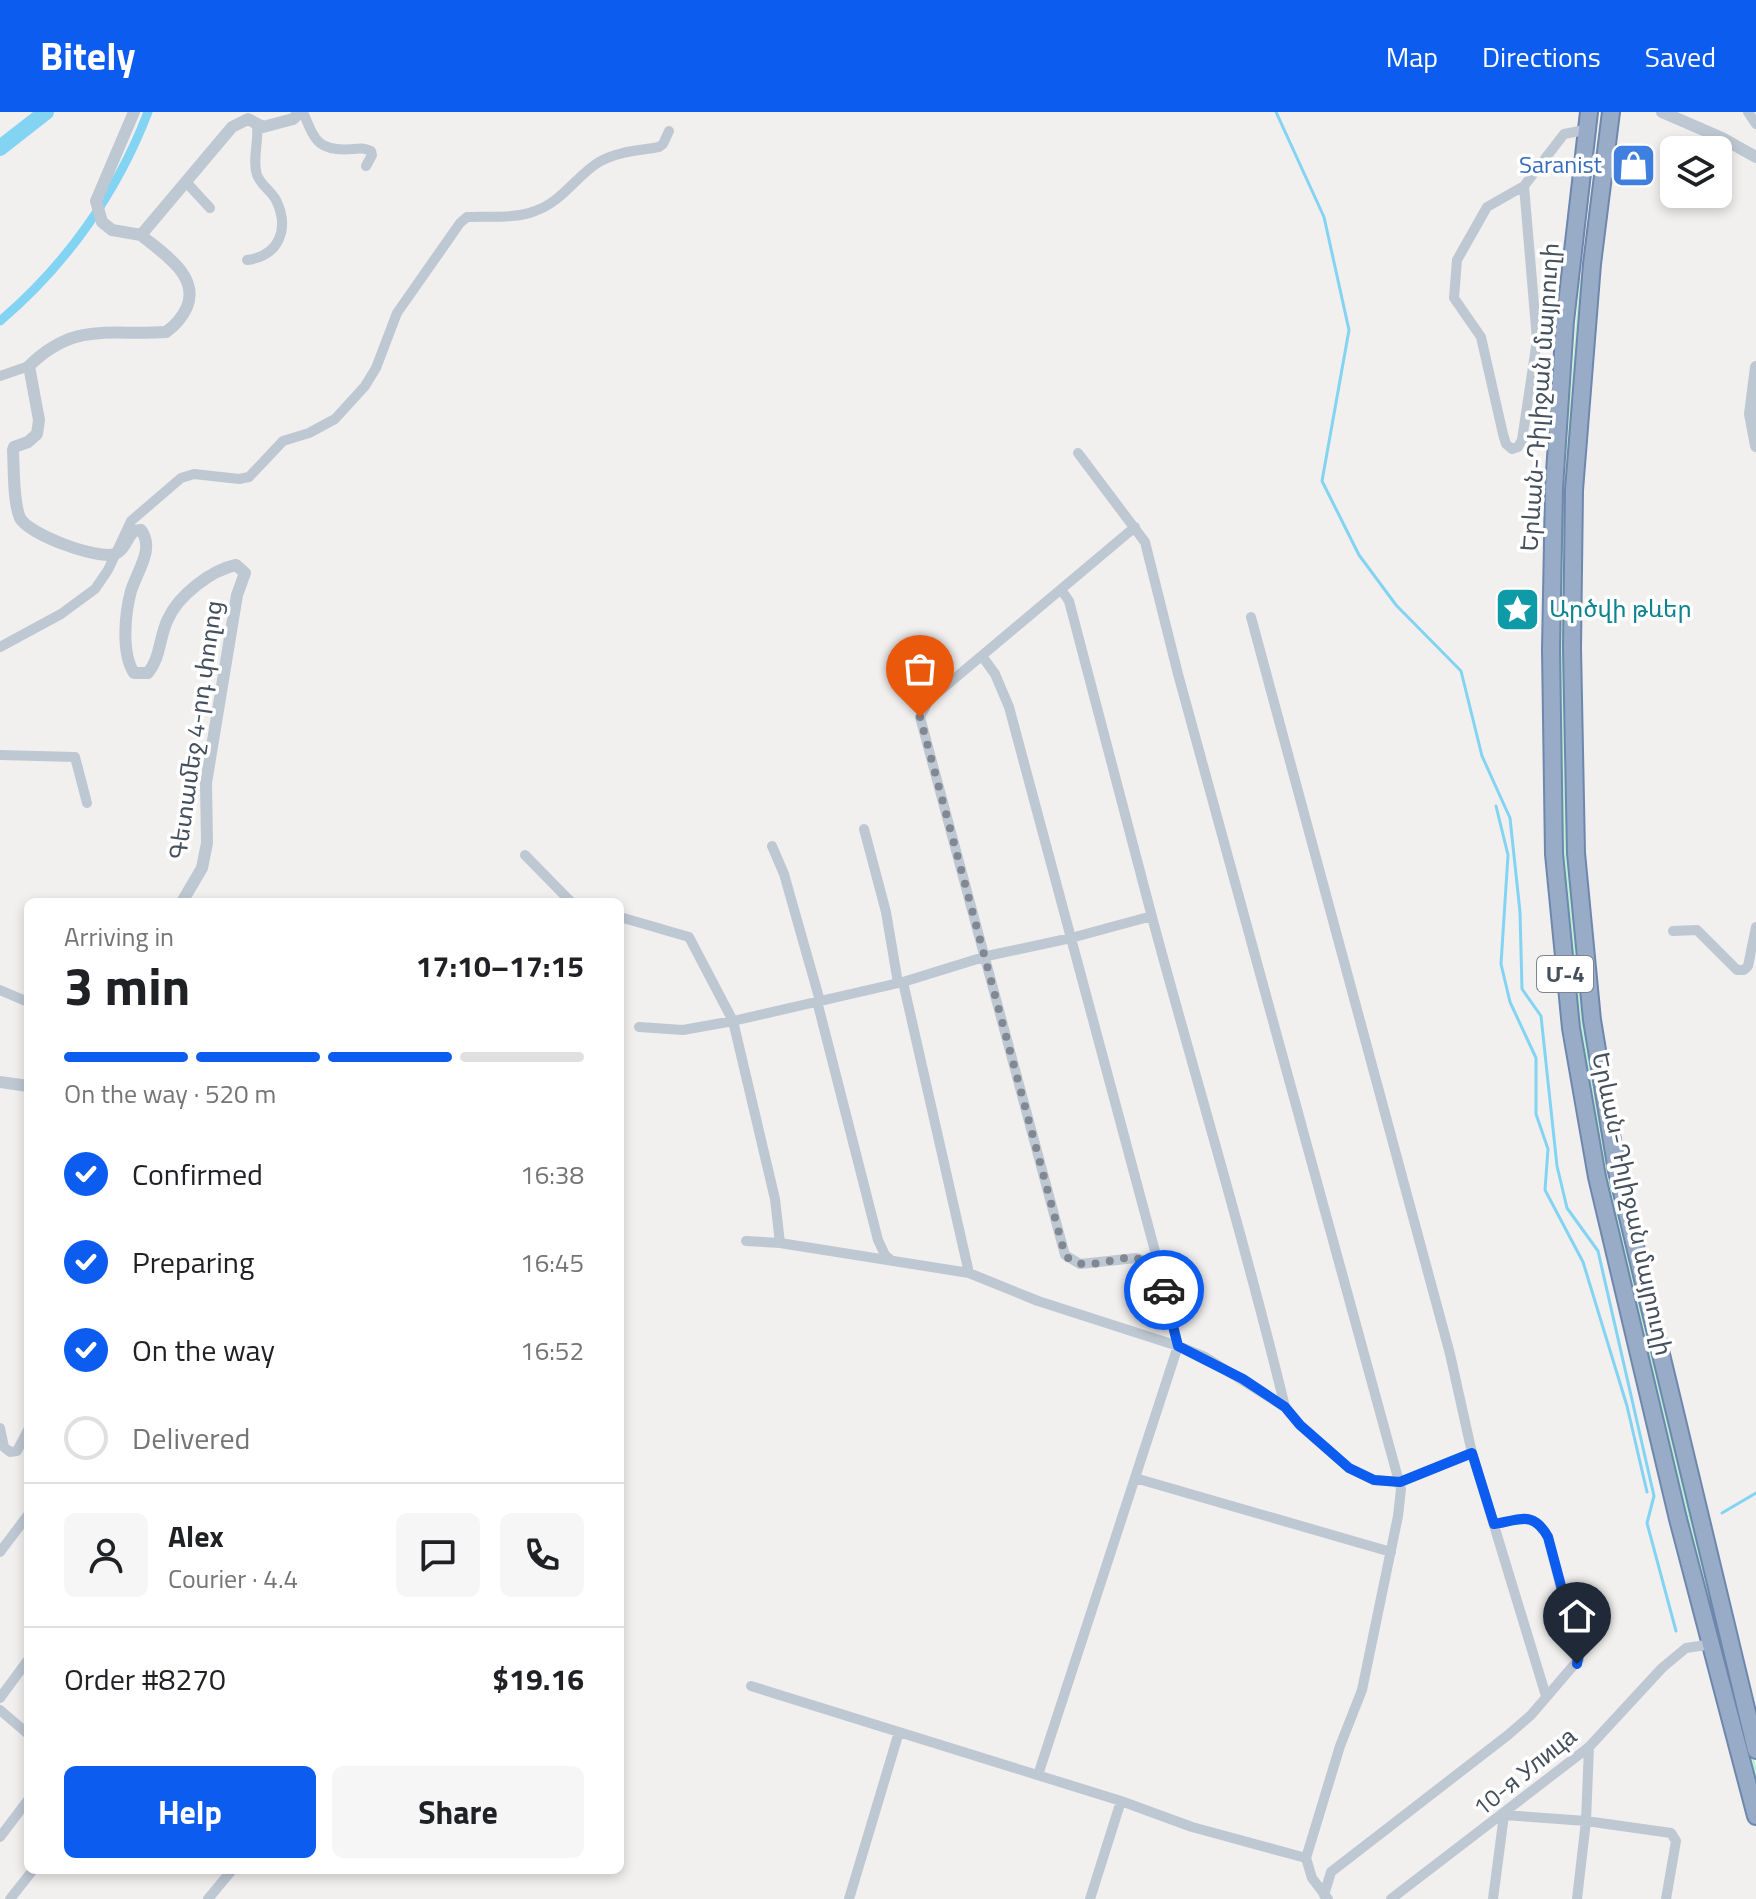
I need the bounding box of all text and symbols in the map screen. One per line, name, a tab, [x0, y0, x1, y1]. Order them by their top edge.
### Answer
text: Bitely	[40, 27, 135, 85]
text: Map	[1386, 35, 1438, 78]
text: Directions	[1482, 35, 1601, 78]
text: Saved	[1645, 35, 1716, 78]
map controls	[1660, 136, 1732, 208]
button: layers	[1660, 136, 1732, 208]
shop icon: Saranist	[1609, 141, 1657, 189]
place label: Saranist	[1519, 146, 1603, 182]
street label: Երևան-Դիլիջան մայրուղի	[1510, 241, 1568, 553]
place icon: Արծվի թևեր	[1494, 585, 1542, 633]
place label: Արծվի թևեր	[1549, 590, 1692, 626]
street label: Գետամեջ 4-րդ փողոց	[159, 598, 231, 862]
pin	[886, 635, 954, 717]
icon: bag	[898, 647, 942, 691]
text: Arriving in	[64, 917, 174, 956]
text: 17:10–17:15	[416, 943, 584, 989]
text: 3 min	[64, 946, 190, 1025]
road number: Մ-4	[1537, 956, 1593, 992]
street label: Երևան-Դիլիջան մայրուղի	[1583, 1049, 1683, 1359]
text: On the way · 520 m	[64, 1074, 276, 1113]
text: Confirmed	[132, 1151, 263, 1197]
icon: check	[64, 1152, 108, 1196]
text: 16:38	[520, 1155, 584, 1194]
text: Preparing	[132, 1239, 254, 1285]
icon: check	[64, 1240, 108, 1284]
text: 16:45	[520, 1243, 584, 1282]
courier	[1124, 1250, 1204, 1330]
icon: car	[1142, 1268, 1186, 1312]
text: On the way	[132, 1327, 275, 1373]
icon: check	[64, 1328, 108, 1372]
text: 16:52	[520, 1331, 584, 1370]
text: Delivered	[132, 1415, 250, 1461]
button: person	[64, 1513, 148, 1597]
text: Alex	[168, 1513, 224, 1559]
button: chat	[396, 1513, 480, 1597]
button: phone	[500, 1513, 584, 1597]
text: Courier · 4.4	[168, 1559, 298, 1598]
pin	[1543, 1582, 1611, 1664]
icon: home	[1555, 1594, 1599, 1638]
text: Order #8270	[64, 1656, 226, 1702]
text: $19.16	[492, 1656, 584, 1702]
street label: 10-я Улица	[1465, 1718, 1584, 1824]
button: Help	[64, 1766, 316, 1858]
button: Share	[332, 1766, 584, 1858]

